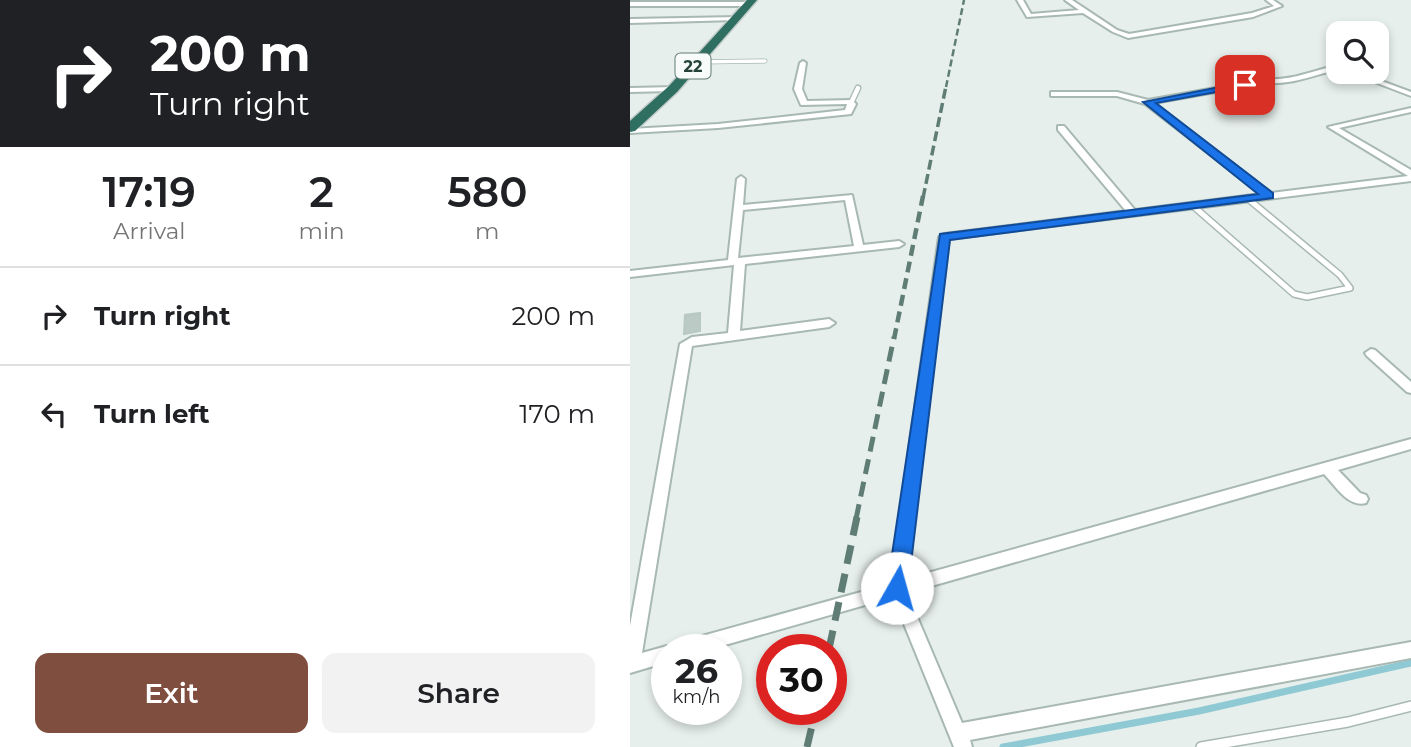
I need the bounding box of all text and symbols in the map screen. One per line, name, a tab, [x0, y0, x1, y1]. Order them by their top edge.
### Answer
map controls	[1326, 21, 1389, 84]
button: search	[1326, 21, 1389, 84]
text: 200 m	[150, 24, 311, 83]
icon: right	[35, 28, 126, 119]
road number: 22	[676, 54, 710, 78]
pin	[1215, 55, 1275, 115]
icon: arrive	[1226, 66, 1264, 104]
text: Turn right	[150, 84, 310, 123]
text: 17:19	[103, 166, 196, 218]
text: 2	[309, 166, 334, 218]
text: 580	[447, 166, 527, 218]
text: Arrival	[113, 217, 186, 245]
text: min	[298, 217, 345, 245]
text: m	[475, 217, 500, 245]
icon: right	[35, 297, 73, 335]
text: Turn right	[94, 300, 230, 332]
text: 200 m	[511, 300, 595, 332]
icon: left	[35, 395, 73, 433]
text: Turn left	[94, 398, 210, 430]
text: 170 m	[519, 398, 595, 430]
position arrow	[860, 551, 934, 625]
speed limit sign: 30	[756, 634, 847, 725]
text: 26	[675, 649, 718, 692]
button: Exit	[35, 653, 308, 733]
button: Share	[322, 653, 595, 733]
text: km/h	[672, 686, 721, 708]

